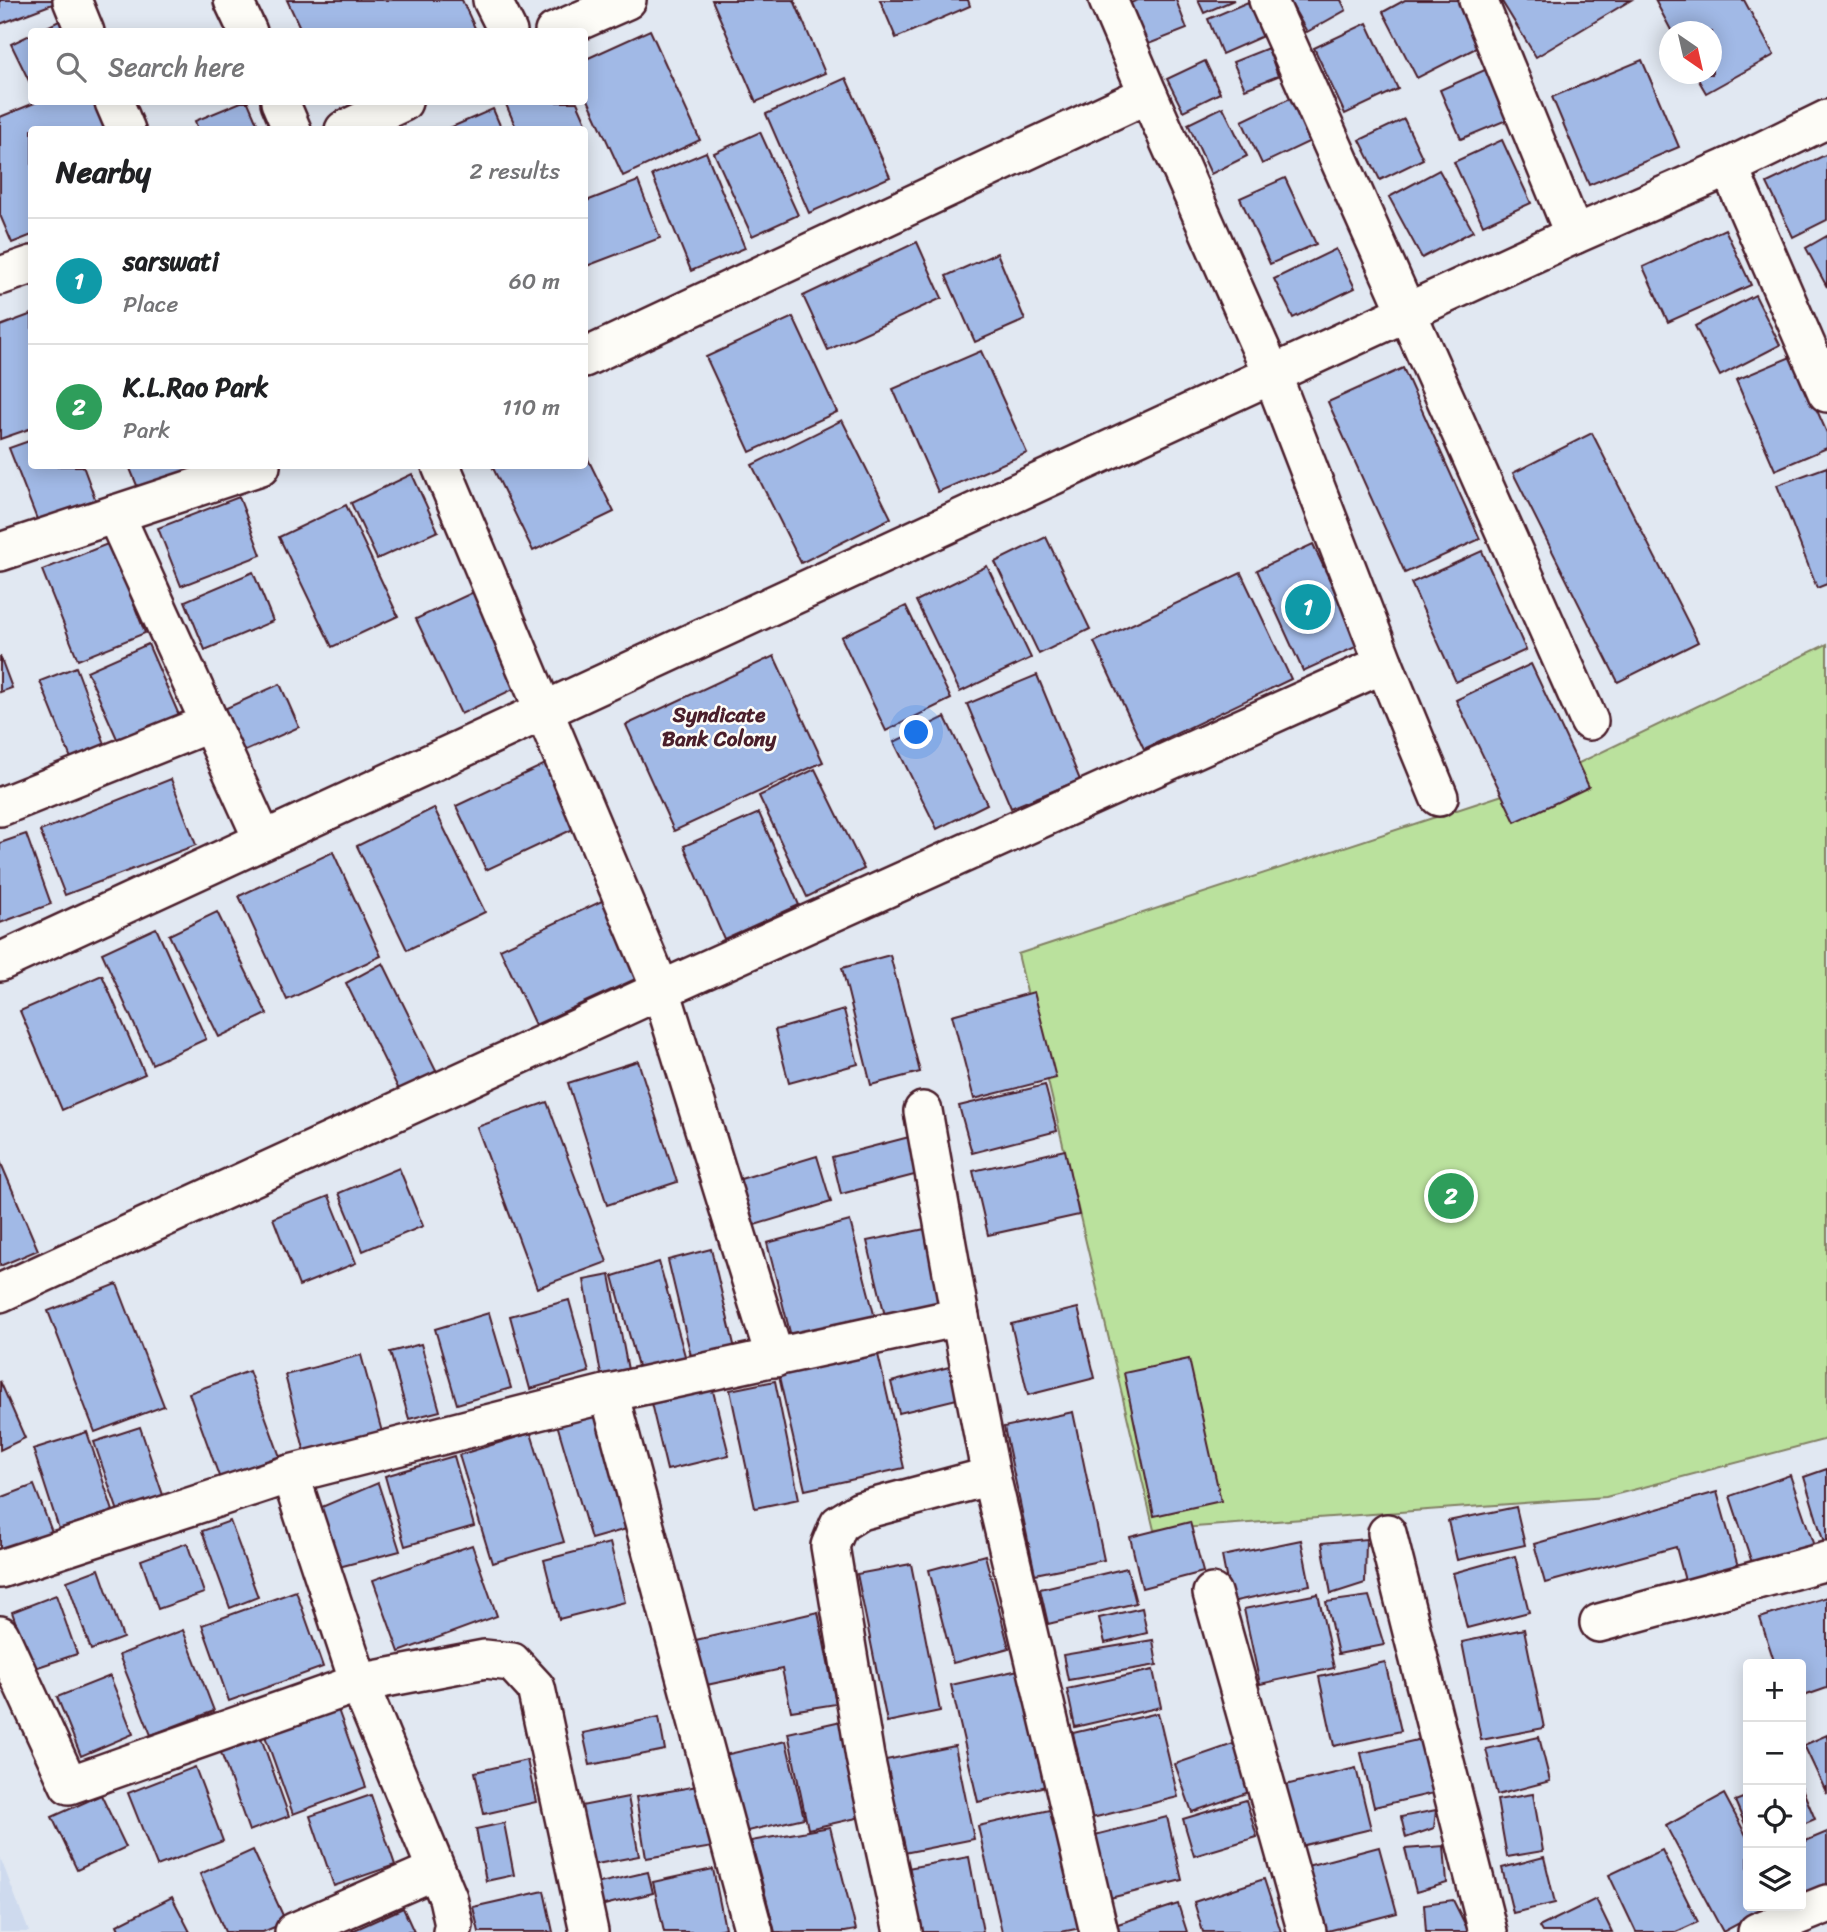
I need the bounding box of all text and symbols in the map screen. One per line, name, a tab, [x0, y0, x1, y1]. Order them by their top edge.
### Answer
north arrow	[1659, 21, 1722, 84]
search box	[28, 28, 588, 105]
text: Search here	[108, 44, 245, 90]
icon: search	[52, 48, 90, 86]
text: Nearby	[56, 145, 151, 199]
text: 2 results	[469, 151, 560, 192]
text: sarswati	[123, 238, 219, 284]
text: 1	[74, 261, 84, 302]
text: 60 m	[509, 261, 560, 302]
text: Place	[123, 284, 178, 325]
text: K.L.Rao Park	[123, 364, 268, 410]
text: 2	[72, 387, 86, 428]
text: 110 m	[502, 387, 560, 428]
text: Park	[123, 410, 170, 451]
pin: 1	[1285, 581, 1331, 633]
district label: Syndicate Bank Colony	[662, 696, 777, 758]
your location	[899, 715, 933, 749]
pin: 2	[1428, 1170, 1474, 1222]
map controls	[1743, 1659, 1806, 1911]
button: +	[1743, 1659, 1806, 1722]
button: −	[1743, 1722, 1806, 1785]
button: locate	[1743, 1785, 1806, 1848]
button: layers	[1743, 1848, 1806, 1911]

